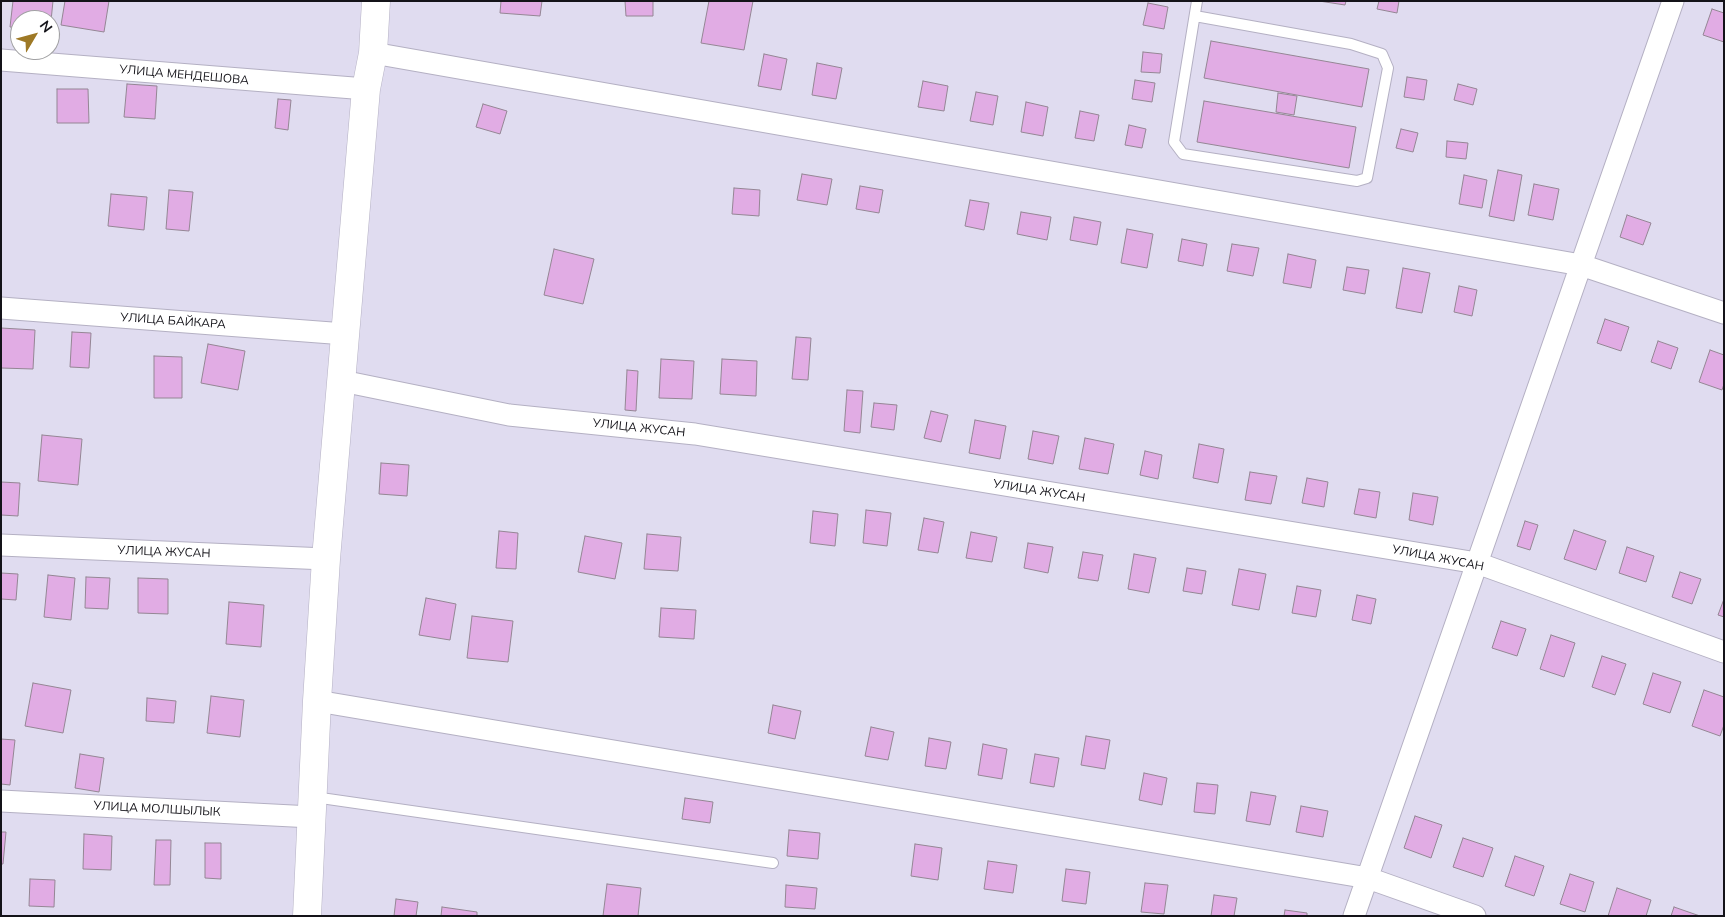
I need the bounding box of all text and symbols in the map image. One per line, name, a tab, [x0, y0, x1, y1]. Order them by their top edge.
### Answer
north arrow	[10, 10, 60, 60]
text: N	[36, 17, 57, 36]
street label: УЛИЦА МЕНДЕШОВА	[119, 62, 249, 88]
street label: УЛИЦА БАЙКАРА	[120, 310, 226, 332]
street label: УЛИЦА ЖУСАН	[592, 416, 686, 440]
street label: УЛИЦА ЖУСАН	[992, 477, 1086, 505]
street label: УЛИЦА ЖУСАН	[1391, 542, 1485, 574]
street label: УЛИЦА ЖУСАН	[117, 543, 211, 561]
street label: УЛИЦА МОЛШЫЛЫК	[93, 798, 221, 820]

